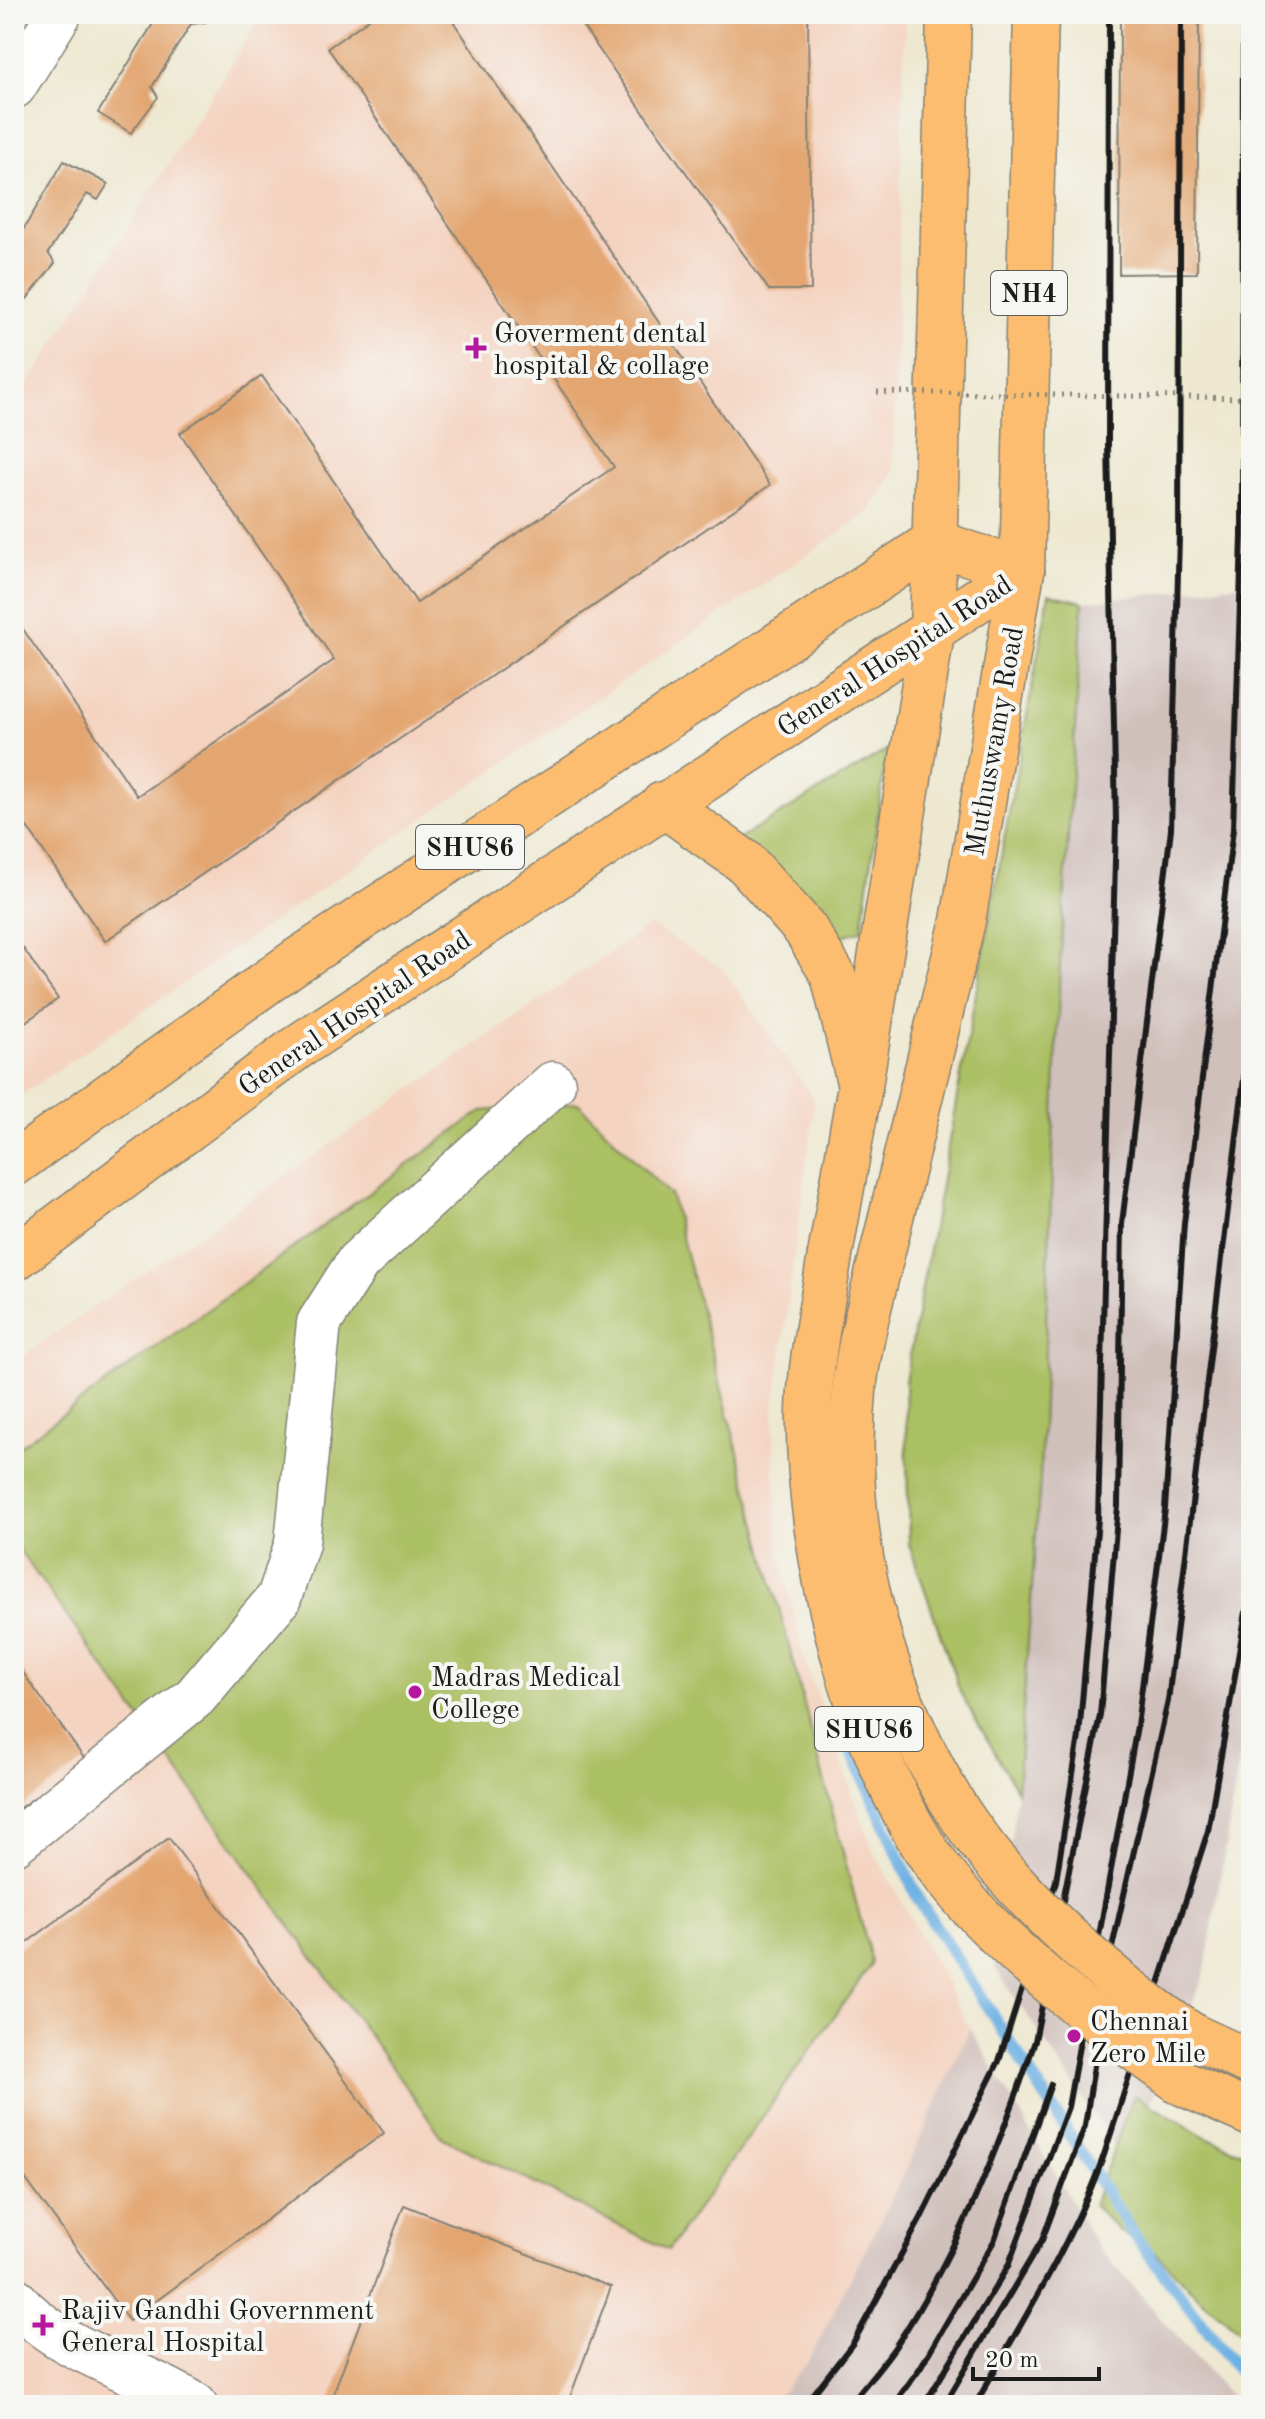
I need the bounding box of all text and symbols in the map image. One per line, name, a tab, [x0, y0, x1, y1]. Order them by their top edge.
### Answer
road number: NH4	[991, 271, 1067, 315]
place label: Goverment dental hospital & collage	[494, 321, 709, 381]
marker: Goverment dental hospital & collage	[465, 337, 487, 359]
street label: General Hospital Road	[773, 571, 1018, 744]
street label: Muthuswamy Road	[962, 625, 1030, 858]
road number: SHU86	[416, 825, 524, 869]
street label: General Hospital Road	[235, 926, 477, 1103]
place label: Madras Medical College	[431, 1665, 620, 1725]
marker: Madras Medical College	[406, 1683, 424, 1701]
road number: SHU86	[815, 1707, 923, 1751]
place label: Chennai Zero Mile	[1090, 2009, 1206, 2069]
marker: Chennai Zero Mile	[1065, 2027, 1083, 2045]
place label: Rajiv Gandhi Government General Hospital	[61, 2298, 374, 2358]
marker: Rajiv Gandhi Government General Hospital	[32, 2314, 54, 2336]
scale bar	[973, 2331, 1099, 2381]
text: 20 m	[985, 2349, 1039, 2373]

